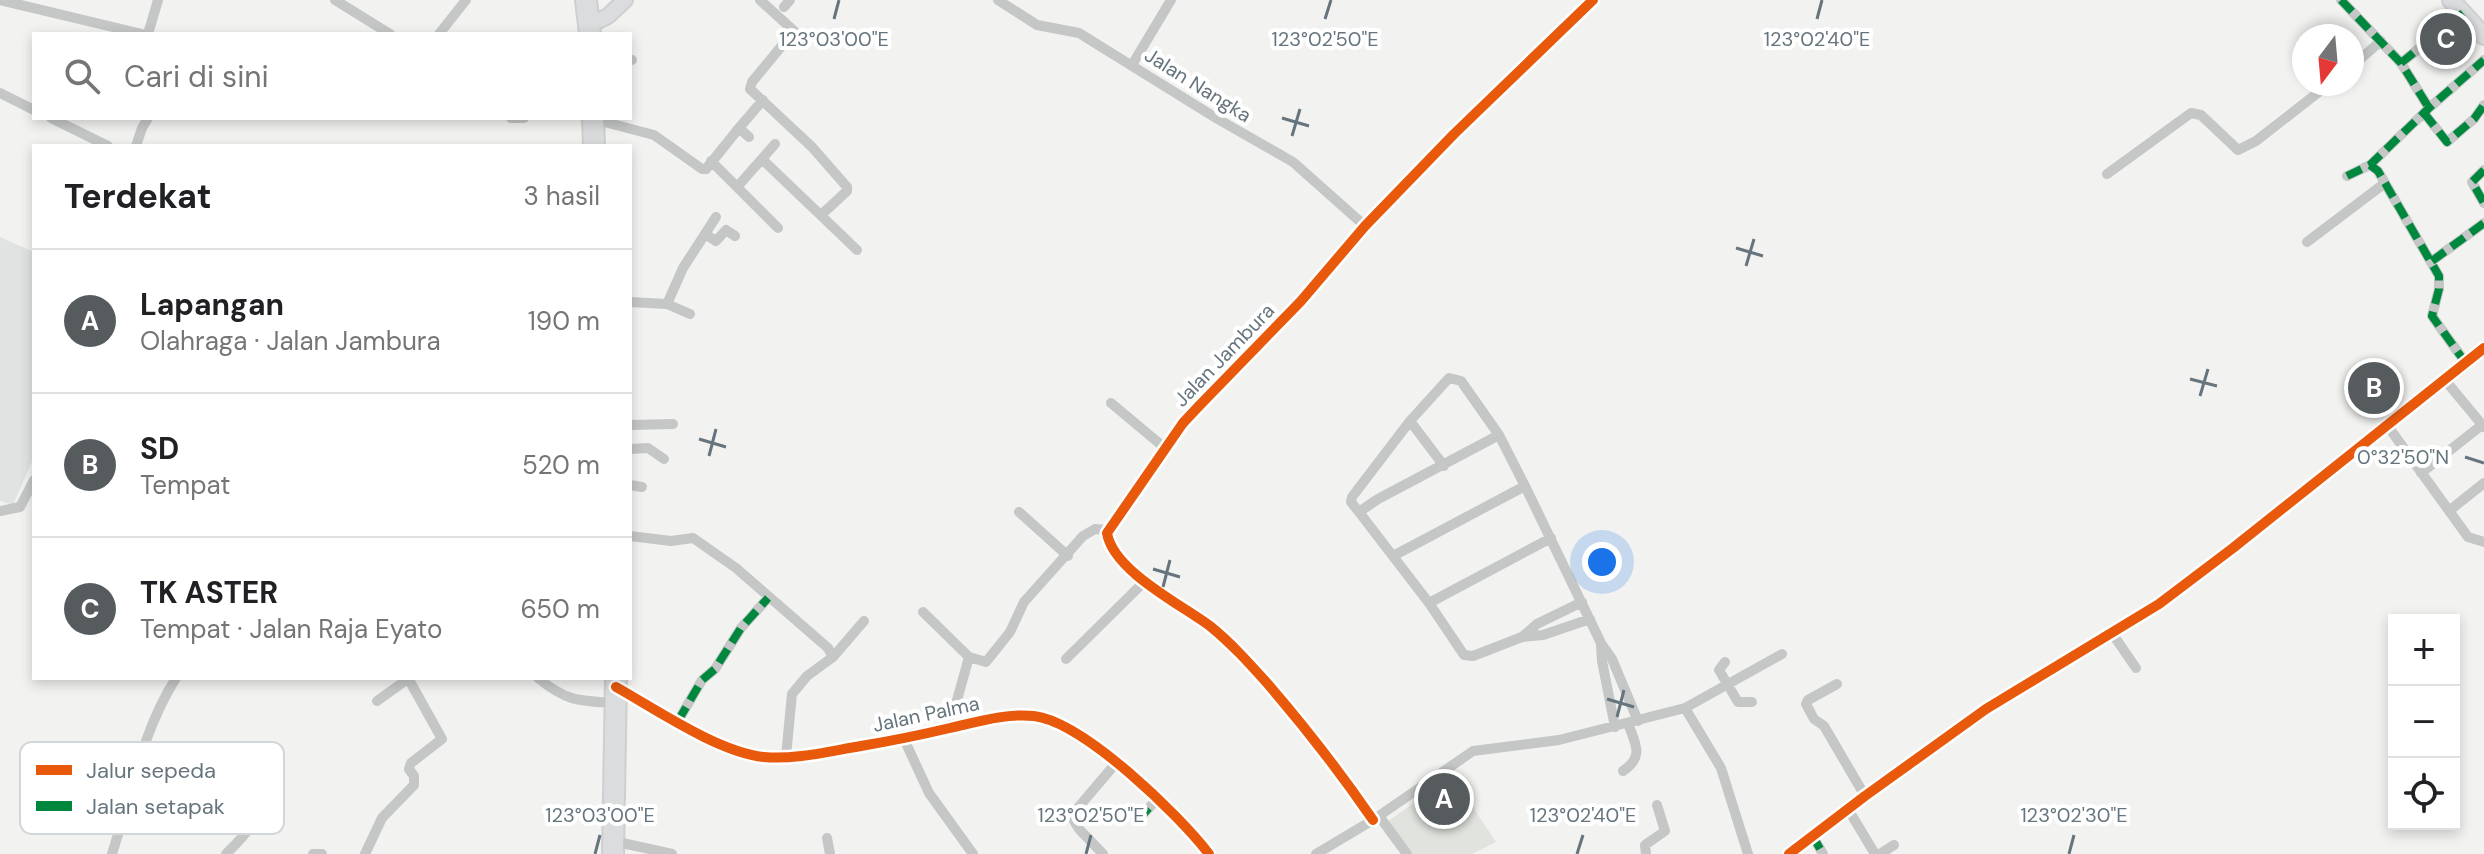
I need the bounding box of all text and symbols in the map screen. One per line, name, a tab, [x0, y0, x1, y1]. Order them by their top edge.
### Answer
pin: C	[2420, 9, 2472, 69]
north arrow	[2292, 24, 2364, 96]
text: 123°03'00"E	[779, 26, 889, 52]
text: 123°02'50"E	[1271, 26, 1379, 52]
text: 123°02'40"E	[1764, 26, 1870, 52]
search box	[32, 32, 632, 120]
street label: Jalan Nangka	[1140, 42, 1256, 128]
icon: search	[60, 54, 104, 98]
text: Cari di sini	[124, 57, 269, 96]
text: Terdekat	[64, 174, 212, 219]
text: 3 hasil	[524, 179, 600, 213]
text: Lapangan	[140, 285, 284, 324]
street label: Jalan Jambura	[1168, 298, 1280, 412]
text: A	[81, 304, 99, 338]
text: 190 m	[528, 304, 600, 338]
text: Olahraga · Jalan Jambura	[140, 324, 441, 358]
pin: B	[2348, 358, 2400, 418]
text: SD	[140, 429, 179, 468]
text: 0°32'50"N	[2357, 444, 2449, 470]
text: B	[82, 448, 98, 482]
text: 520 m	[522, 448, 600, 482]
text: Tempat	[140, 468, 230, 502]
your location	[1582, 542, 1622, 582]
text: TK ASTER	[140, 573, 278, 612]
text: C	[80, 592, 100, 626]
text: 650 m	[520, 592, 600, 626]
text: Tempat · Jalan Raja Eyato	[140, 612, 442, 646]
map controls	[2388, 614, 2460, 830]
button: +	[2388, 614, 2460, 686]
button: −	[2388, 686, 2460, 758]
street label: Jalan Palma	[870, 690, 982, 738]
legend	[20, 742, 284, 834]
text: Jalur sepeda	[86, 756, 216, 785]
button: locate	[2388, 758, 2460, 830]
pin: A	[1418, 769, 1470, 829]
text: Jalan setapak	[86, 792, 225, 821]
text: 123°03'00"E	[545, 802, 655, 828]
text: 123°02'50"E	[1037, 802, 1145, 828]
text: 123°02'40"E	[1530, 802, 1636, 828]
text: 123°02'30"E	[2020, 802, 2128, 828]

